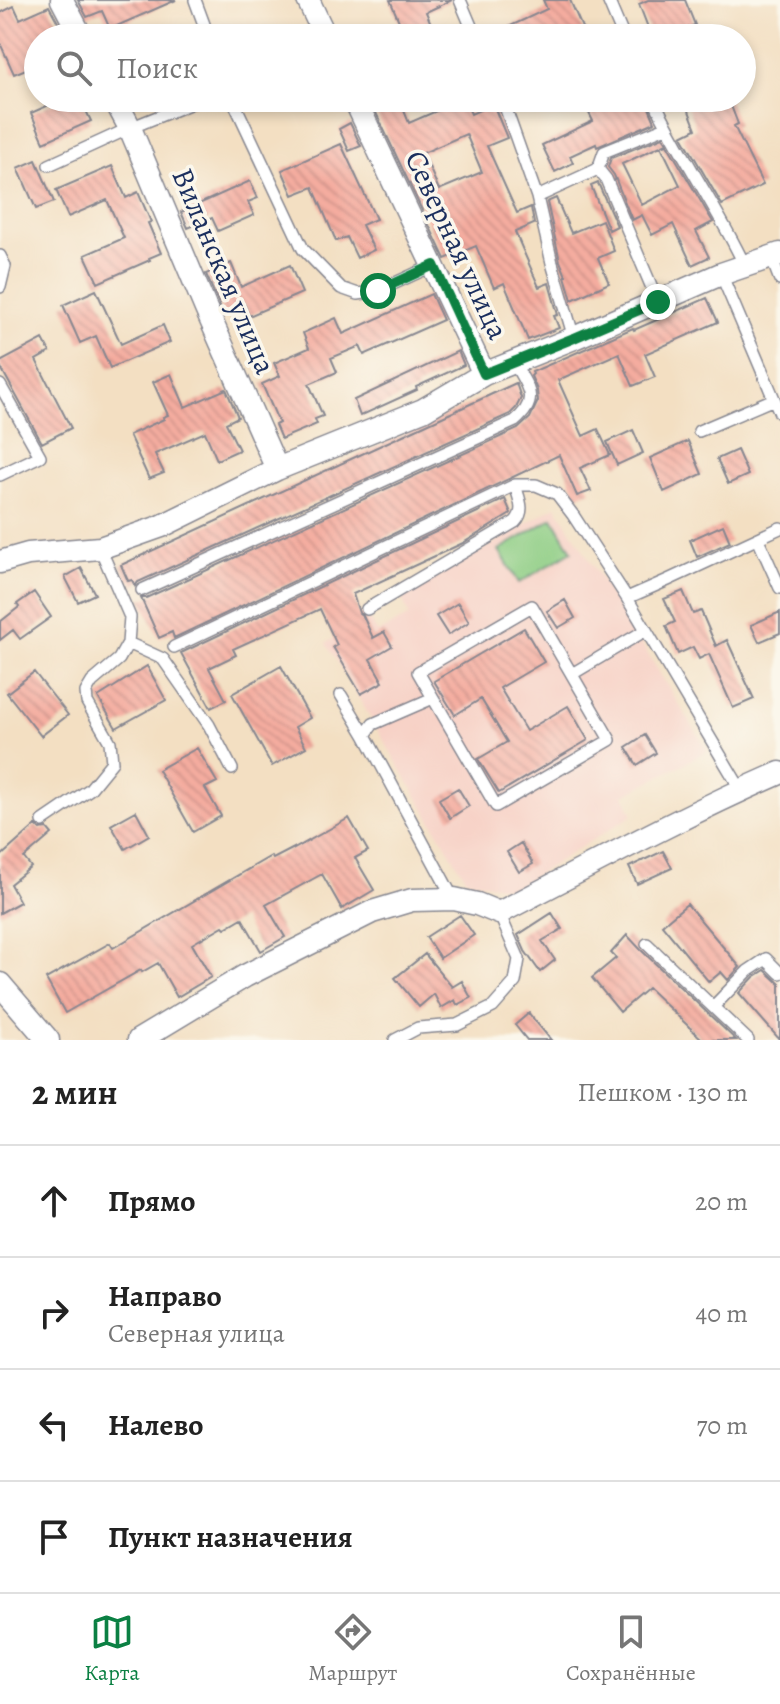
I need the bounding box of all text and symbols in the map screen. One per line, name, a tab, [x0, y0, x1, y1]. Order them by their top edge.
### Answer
search box	[24, 24, 756, 112]
icon: search	[52, 46, 96, 90]
text: Поиск	[116, 48, 198, 88]
street label: Северная улица	[396, 144, 518, 346]
street label: Виланская улица	[163, 162, 285, 380]
route start	[360, 273, 396, 309]
route end	[640, 284, 676, 320]
text: 2 мин	[32, 1069, 118, 1116]
text: Пешком · 130 m	[578, 1075, 748, 1110]
icon: ahead	[32, 1179, 76, 1223]
text: Прямо	[108, 1181, 195, 1221]
text: 20 m	[695, 1184, 748, 1219]
text: Направо	[108, 1276, 222, 1316]
icon: right	[32, 1291, 76, 1335]
text: 40 m	[696, 1296, 748, 1331]
text: Северная улица	[108, 1316, 285, 1351]
icon: left	[32, 1403, 76, 1447]
text: Налево	[108, 1405, 203, 1445]
text: 70 m	[696, 1408, 748, 1443]
icon: arrive	[32, 1515, 76, 1559]
text: Пункт назначения	[108, 1517, 353, 1557]
tab: Карта	[84, 1610, 140, 1688]
tab: Маршрут	[308, 1610, 397, 1688]
tab: Сохранённые	[566, 1610, 696, 1688]

